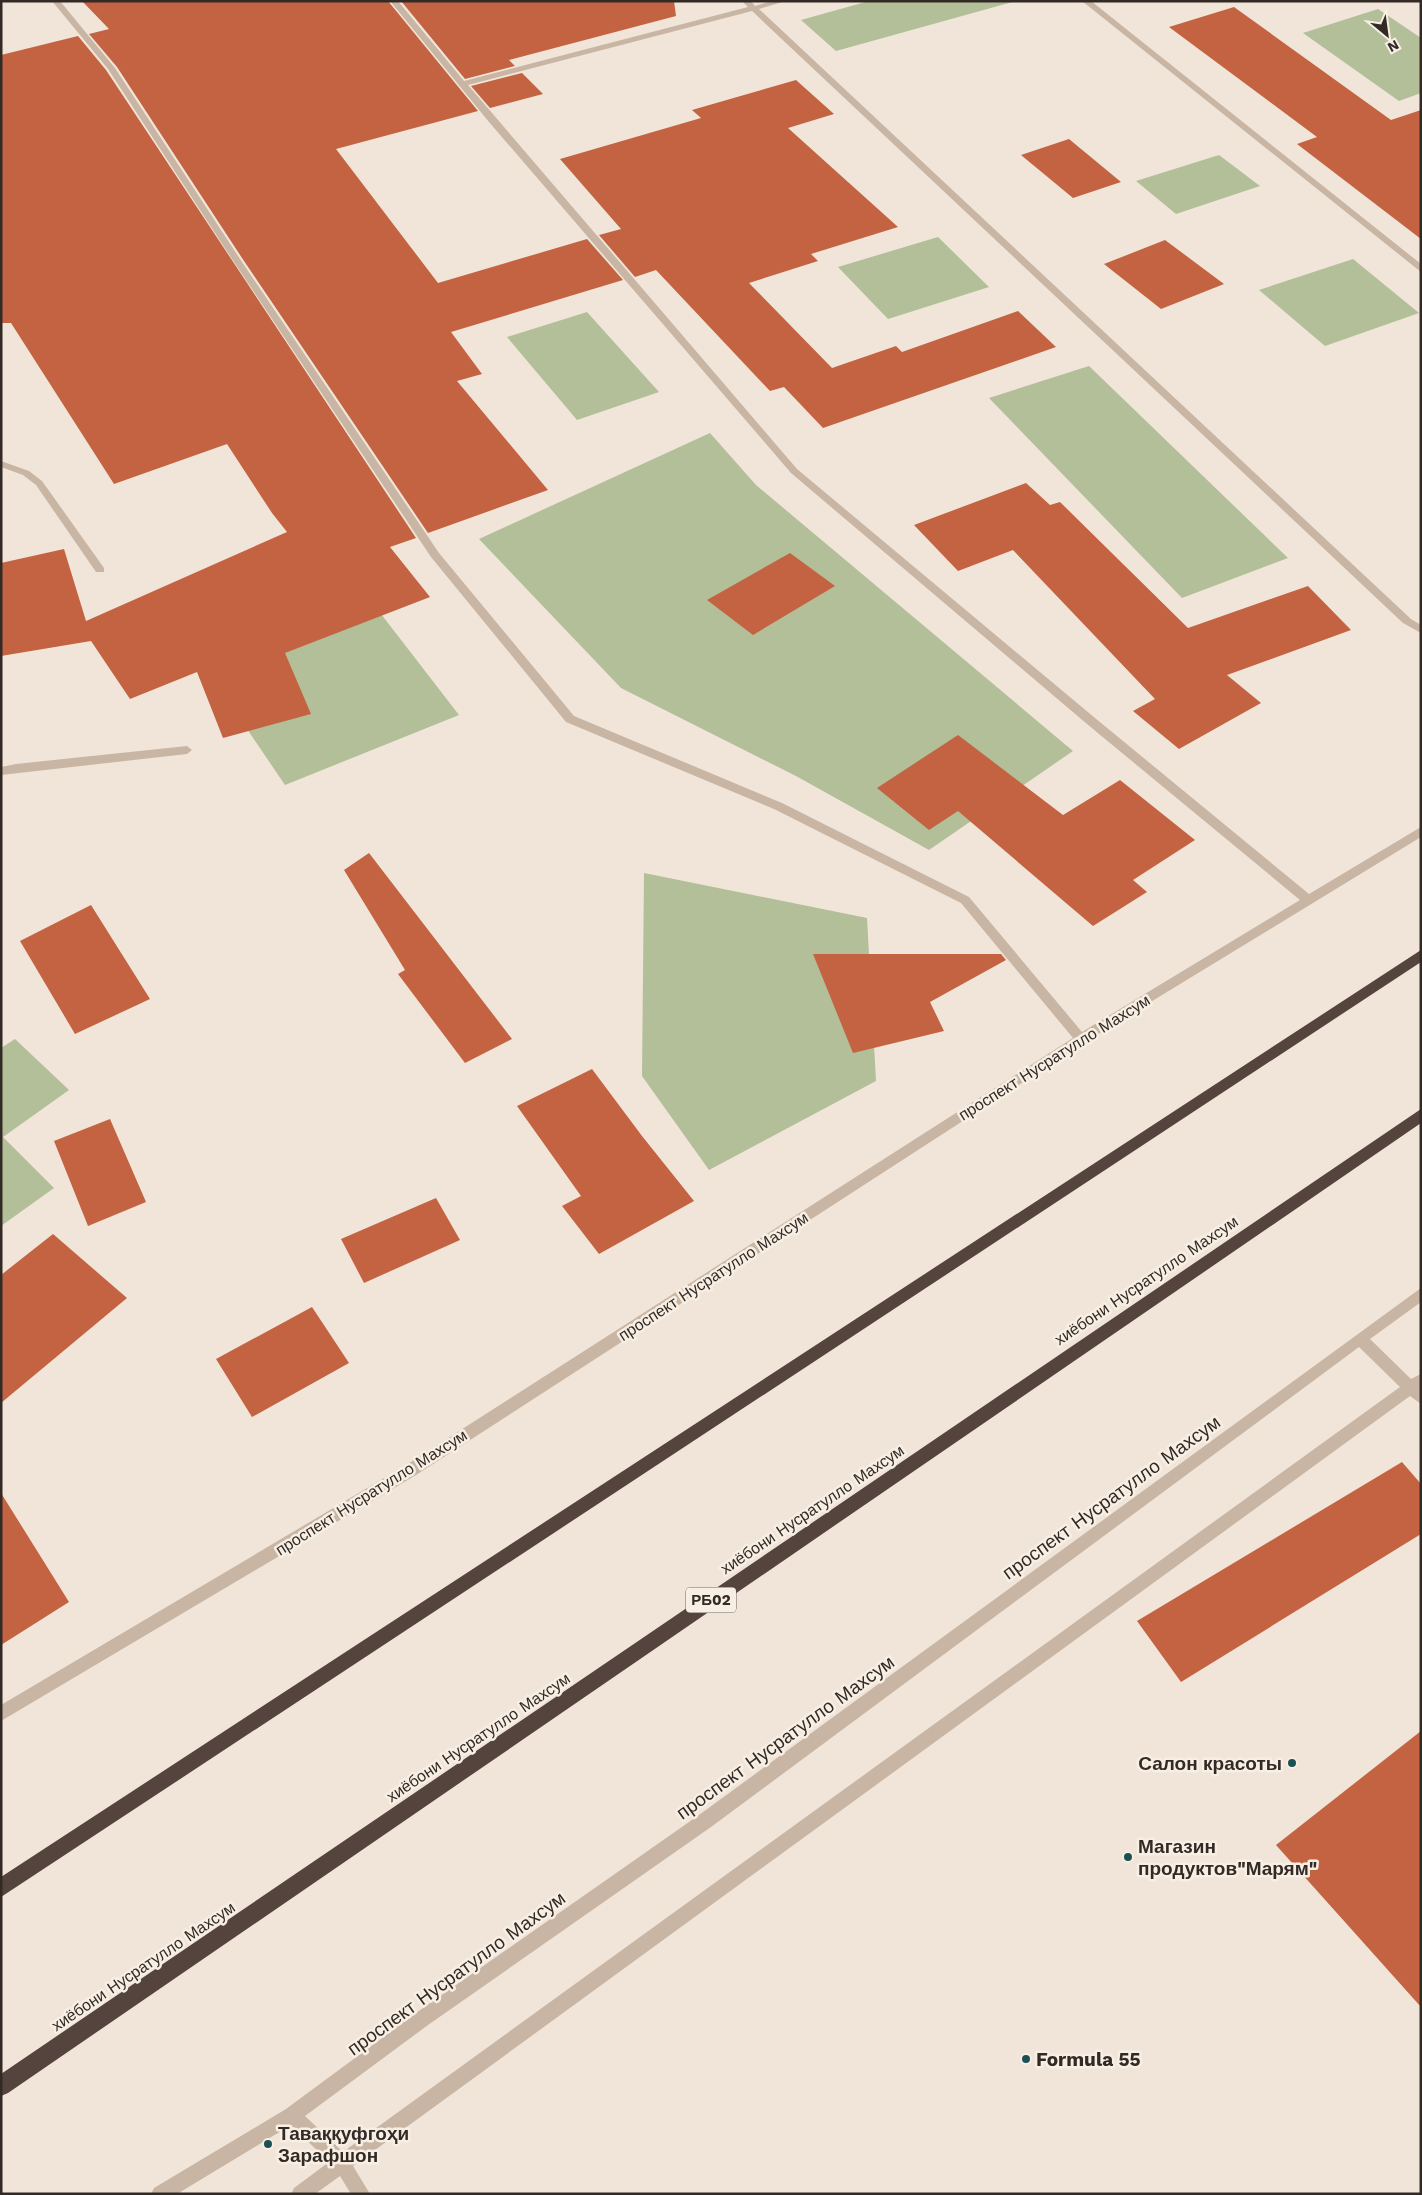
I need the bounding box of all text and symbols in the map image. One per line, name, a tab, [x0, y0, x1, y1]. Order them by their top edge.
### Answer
north arrow	[1362, 10, 1412, 60]
text: N	[1385, 37, 1402, 56]
street label: проспект Нусратулло Махсум	[955, 990, 1154, 1124]
street label: проспект Нусратулло Махсум	[615, 1208, 812, 1345]
street label: хиёбони Нусратулло Махсум	[1051, 1212, 1242, 1349]
street label: проспект Нусратулло Махсум	[998, 1411, 1225, 1584]
street label: проспект Нусратулло Махсум	[272, 1425, 471, 1559]
street label: хиёбони Нусратулло Махсум	[717, 1441, 908, 1578]
road number: РБ02	[686, 1588, 736, 1612]
street label: проспект Нусратулло Махсум	[672, 1651, 899, 1824]
street label: хиёбони Нусратулло Махсум	[383, 1669, 574, 1806]
place label: Салон красоты	[1138, 1752, 1282, 1775]
marker: Салон красоты	[1286, 1757, 1298, 1769]
place label: Магазин продуктов"Марям"	[1138, 1835, 1317, 1880]
marker: Магазин продуктов"Марям"	[1122, 1851, 1134, 1863]
street label: проспект Нусратулло Махсум	[343, 1887, 570, 2060]
street label: хиёбони Нусратулло Махсум	[48, 1898, 239, 2035]
place label: Formula 55	[1036, 2048, 1141, 2071]
marker: Formula 55	[1020, 2053, 1032, 2065]
place label: Таваққуфгоҳи Зарафшон	[278, 2122, 409, 2167]
marker: Таваққуфгоҳи Зарафшон	[262, 2138, 274, 2150]

